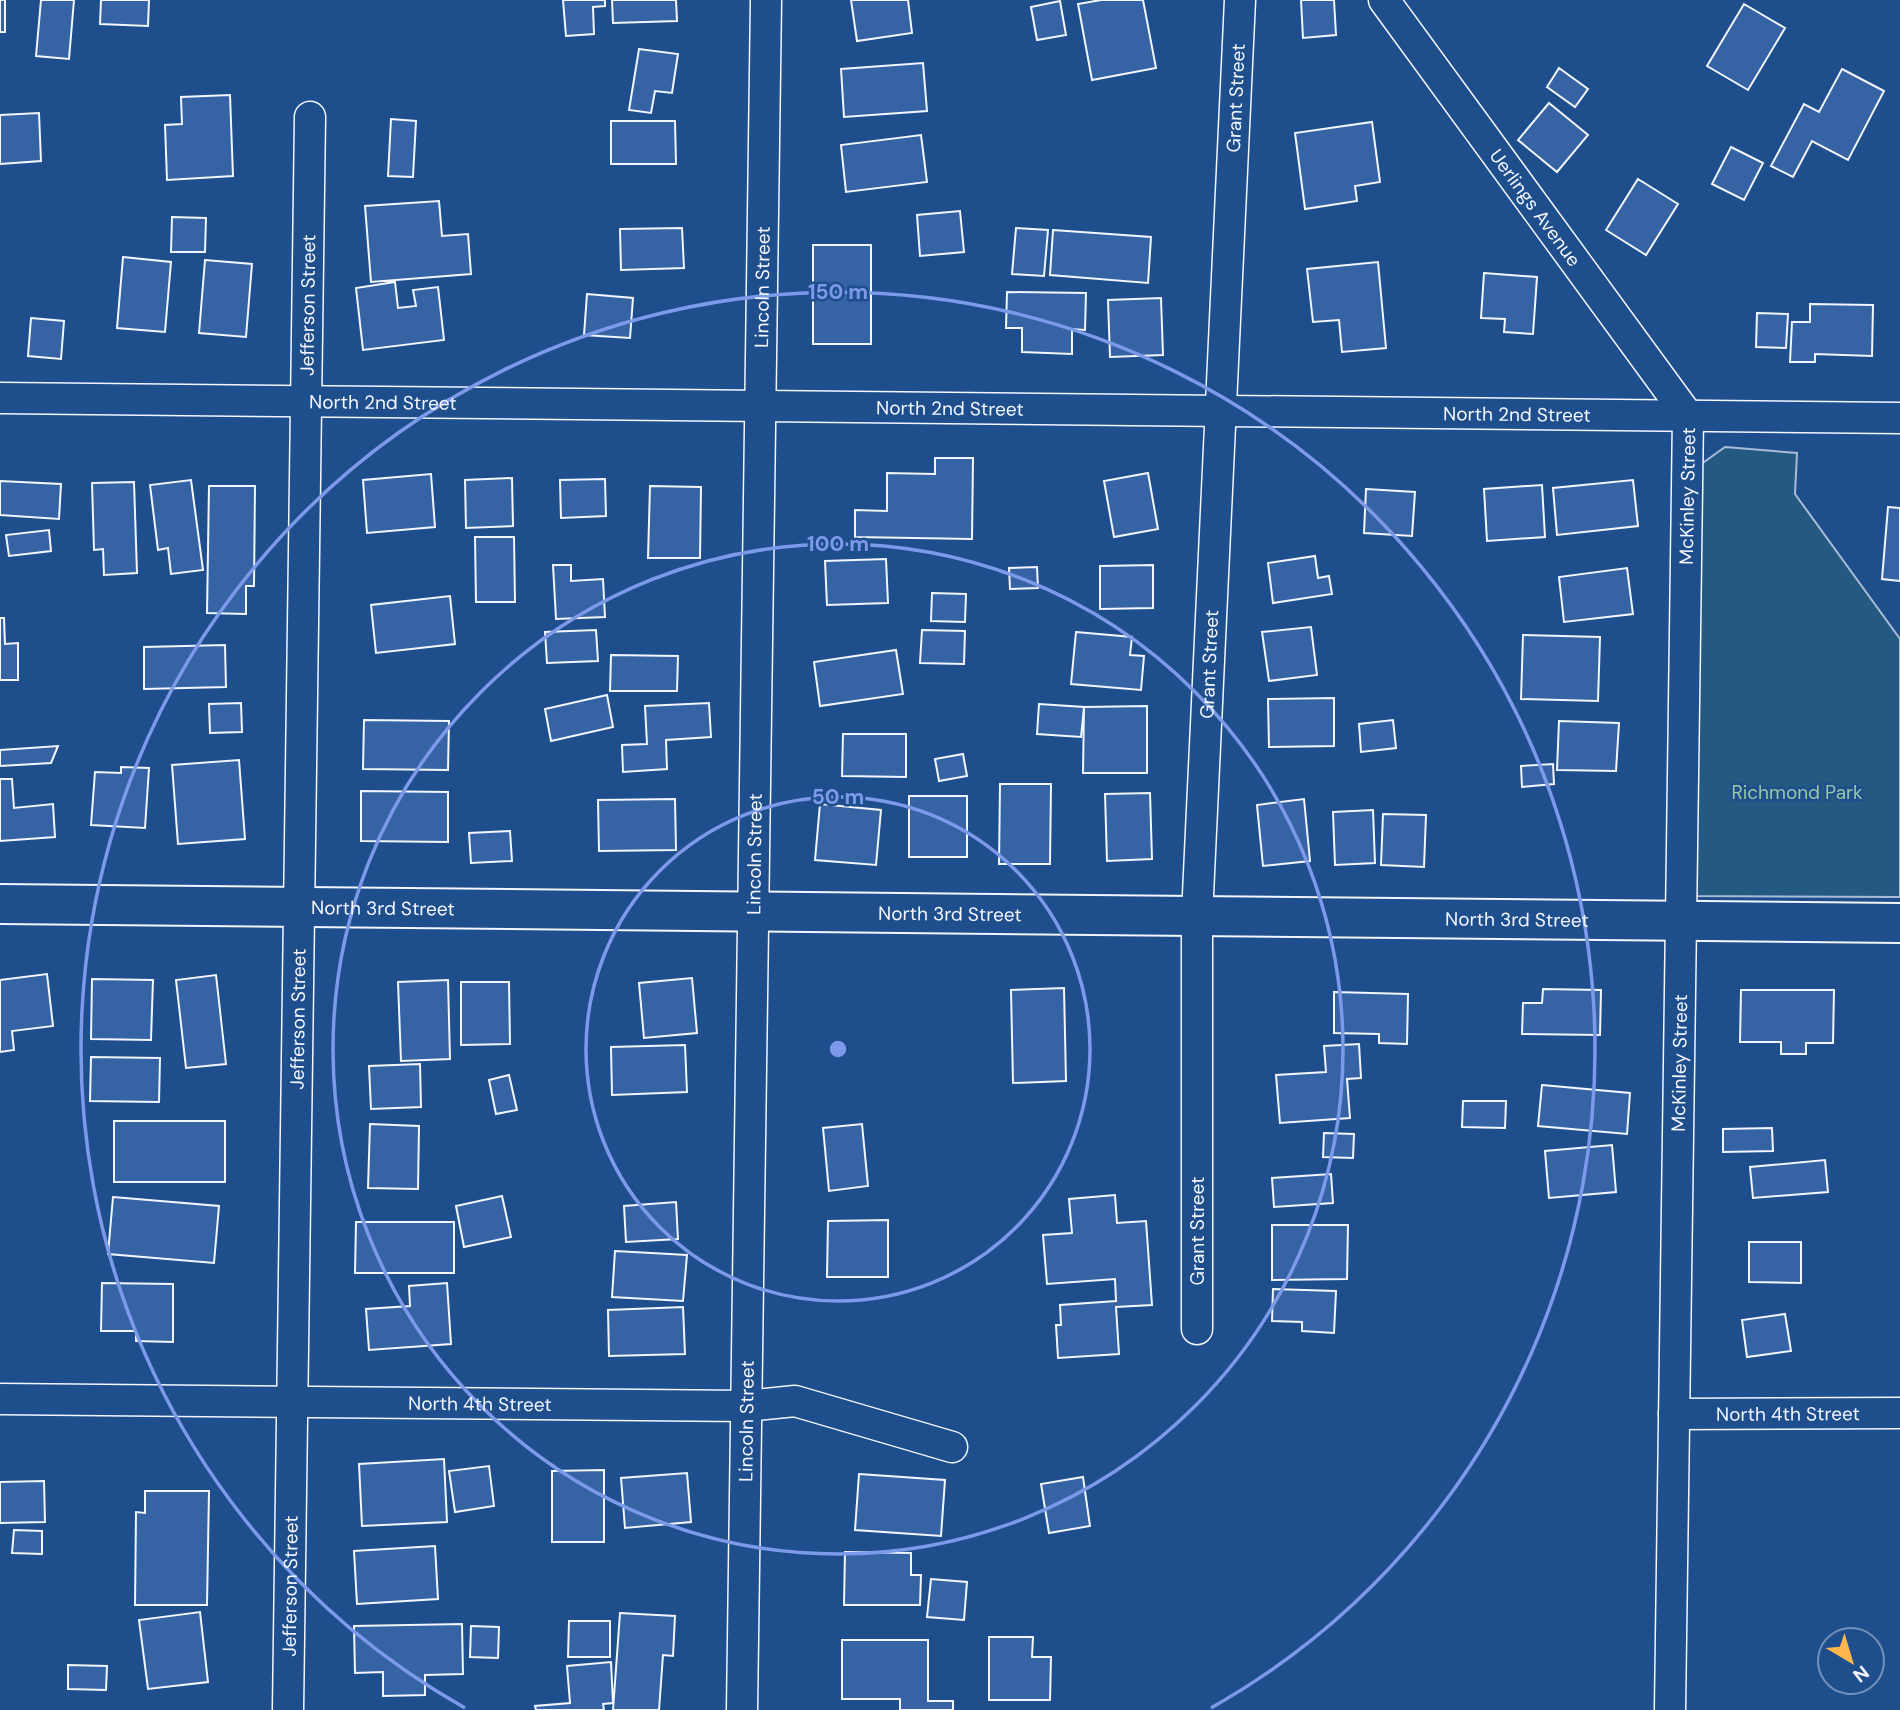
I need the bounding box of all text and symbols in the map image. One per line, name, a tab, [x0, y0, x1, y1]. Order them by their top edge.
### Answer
street label: Grant Street	[1221, 43, 1251, 153]
street label: Uerlings Avenue	[1484, 144, 1587, 272]
street label: Lincoln Street	[749, 226, 776, 348]
street label: Jefferson Street	[294, 234, 321, 376]
text: 150 m	[808, 278, 868, 306]
street label: North 2nd Street	[309, 389, 457, 416]
street label: North 2nd Street	[876, 395, 1024, 422]
street label: North 2nd Street	[1443, 401, 1591, 428]
street label: McKinley Street	[1674, 427, 1701, 565]
text: 100 m	[807, 530, 869, 558]
street label: Grant Street	[1194, 609, 1224, 719]
park label: Richmond Park	[1731, 780, 1863, 805]
text: 50 m	[812, 783, 864, 811]
street label: Lincoln Street	[741, 793, 768, 915]
street label: North 3rd Street	[311, 895, 455, 922]
street label: North 3rd Street	[878, 901, 1022, 927]
street label: North 3rd Street	[1445, 906, 1589, 933]
street label: Jefferson Street	[285, 948, 312, 1090]
street label: McKinley Street	[1666, 994, 1693, 1132]
centre of rings	[826, 1037, 850, 1061]
street label: Grant Street	[1185, 1176, 1210, 1286]
street label: Lincoln Street	[733, 1360, 760, 1482]
street label: North 4th Street	[408, 1391, 552, 1417]
street label: North 4th Street	[1716, 1401, 1860, 1427]
street label: Jefferson Street	[277, 1515, 304, 1657]
north arrow	[1816, 1626, 1886, 1696]
text: N	[1848, 1660, 1874, 1688]

